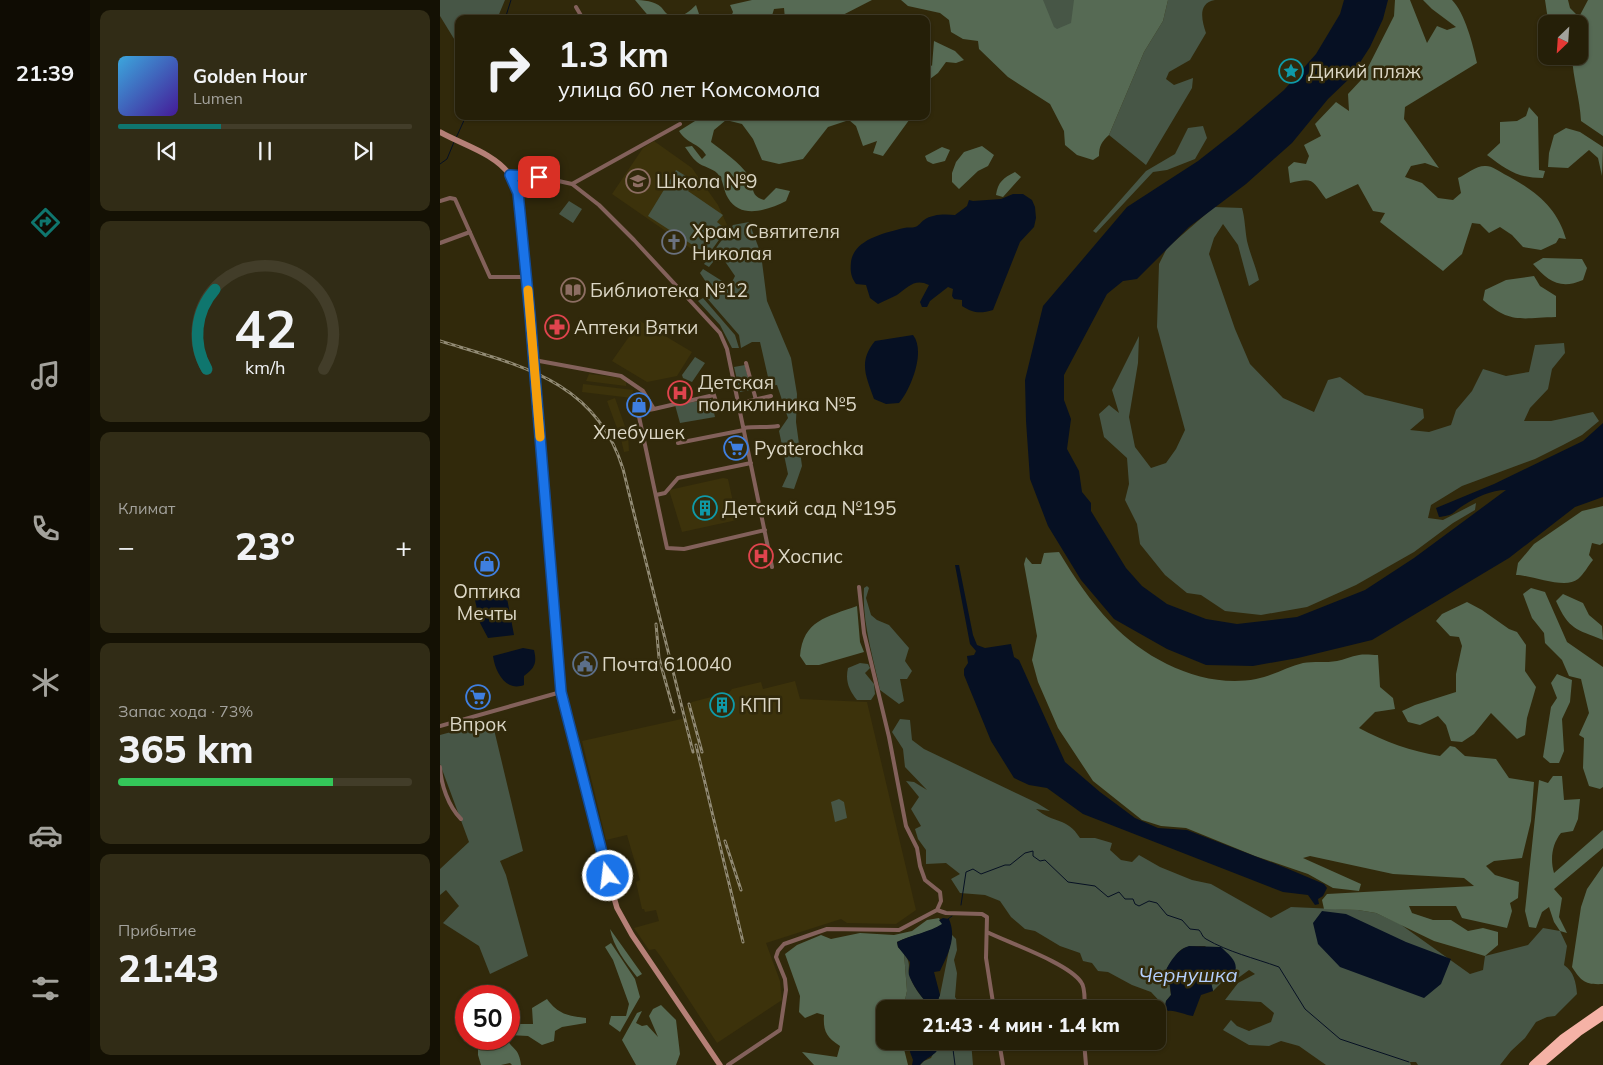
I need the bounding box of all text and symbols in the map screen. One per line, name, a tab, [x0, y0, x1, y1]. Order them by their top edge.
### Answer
north arrow	[1538, 15, 1588, 65]
map controls	[1538, 15, 1588, 65]
text: 1.3 km	[558, 32, 669, 76]
icon: right	[475, 35, 540, 100]
place icon: Дикий пляж	[1278, 58, 1304, 84]
text: 21:39	[16, 59, 74, 87]
place label: Дикий пляж	[1308, 59, 1421, 83]
text: Golden Hour	[193, 64, 307, 88]
text: улица 60 лет Комсомола	[558, 75, 820, 103]
text: Lumen	[193, 88, 243, 108]
icon: previous	[153, 137, 181, 165]
icon: pause	[251, 137, 279, 165]
icon: next	[349, 137, 377, 165]
pin	[518, 156, 560, 198]
icon: arrive	[525, 163, 553, 191]
school or university icon: Школа №9	[625, 168, 651, 194]
place label: Школа №9	[656, 169, 757, 193]
icon: directions	[28, 205, 63, 240]
place label: Храм Святителя Николая	[692, 219, 840, 265]
church icon: Храм Святителя Николая	[661, 229, 687, 255]
library icon: Библиотека №12	[560, 277, 586, 303]
place label: Библиотека №12	[590, 278, 748, 302]
text: 42	[234, 296, 296, 361]
pharmacy icon: Аптеки Вятки	[544, 314, 570, 340]
place label: Аптеки Вятки	[574, 315, 698, 339]
text: km/h	[245, 356, 285, 378]
icon: music	[28, 358, 63, 393]
place label: Детская поликлиника №5	[698, 370, 857, 416]
hospital icon: Детская поликлиника №5	[667, 380, 693, 406]
shop icon: Хлебушек	[626, 392, 652, 418]
place label: Хлебушек	[593, 420, 686, 444]
supermarket icon: Pyaterochka	[723, 435, 749, 461]
place label: Pyaterochka	[754, 436, 864, 460]
building icon: Детский сад №195	[692, 495, 718, 521]
place label: Детский сад №195	[722, 496, 896, 520]
text: Климат	[118, 498, 175, 518]
icon: phone	[28, 511, 63, 546]
text: 23°	[235, 522, 295, 570]
text: −	[118, 529, 135, 564]
text: +	[395, 529, 412, 564]
hospital icon: Хоспис	[748, 543, 774, 569]
place label: Хоспис	[778, 544, 843, 568]
shop icon: Оптика Мечты	[474, 551, 500, 577]
place label: Оптика Мечты	[453, 579, 521, 625]
public building icon: Почта 610040	[572, 651, 598, 677]
place label: Почта 610040	[602, 652, 732, 676]
icon: climate	[28, 665, 63, 700]
supermarket icon: Впрок	[465, 684, 491, 710]
building icon: КПП	[709, 692, 735, 718]
place label: КПП	[740, 693, 782, 717]
text: Запас хода · 73%	[118, 701, 253, 721]
place label: Впрок	[449, 712, 507, 736]
text: 365 km	[118, 725, 254, 773]
icon: car	[28, 818, 63, 853]
position arrow	[581, 849, 633, 901]
text: Прибытие	[118, 920, 196, 940]
text: 21:43	[118, 944, 219, 992]
water label: Чернушка	[1138, 962, 1238, 987]
icon: filters	[28, 971, 63, 1006]
speed limit sign: 50	[455, 985, 520, 1050]
text: 21:43 · 4 мин · 1.4 km	[922, 1013, 1120, 1037]

